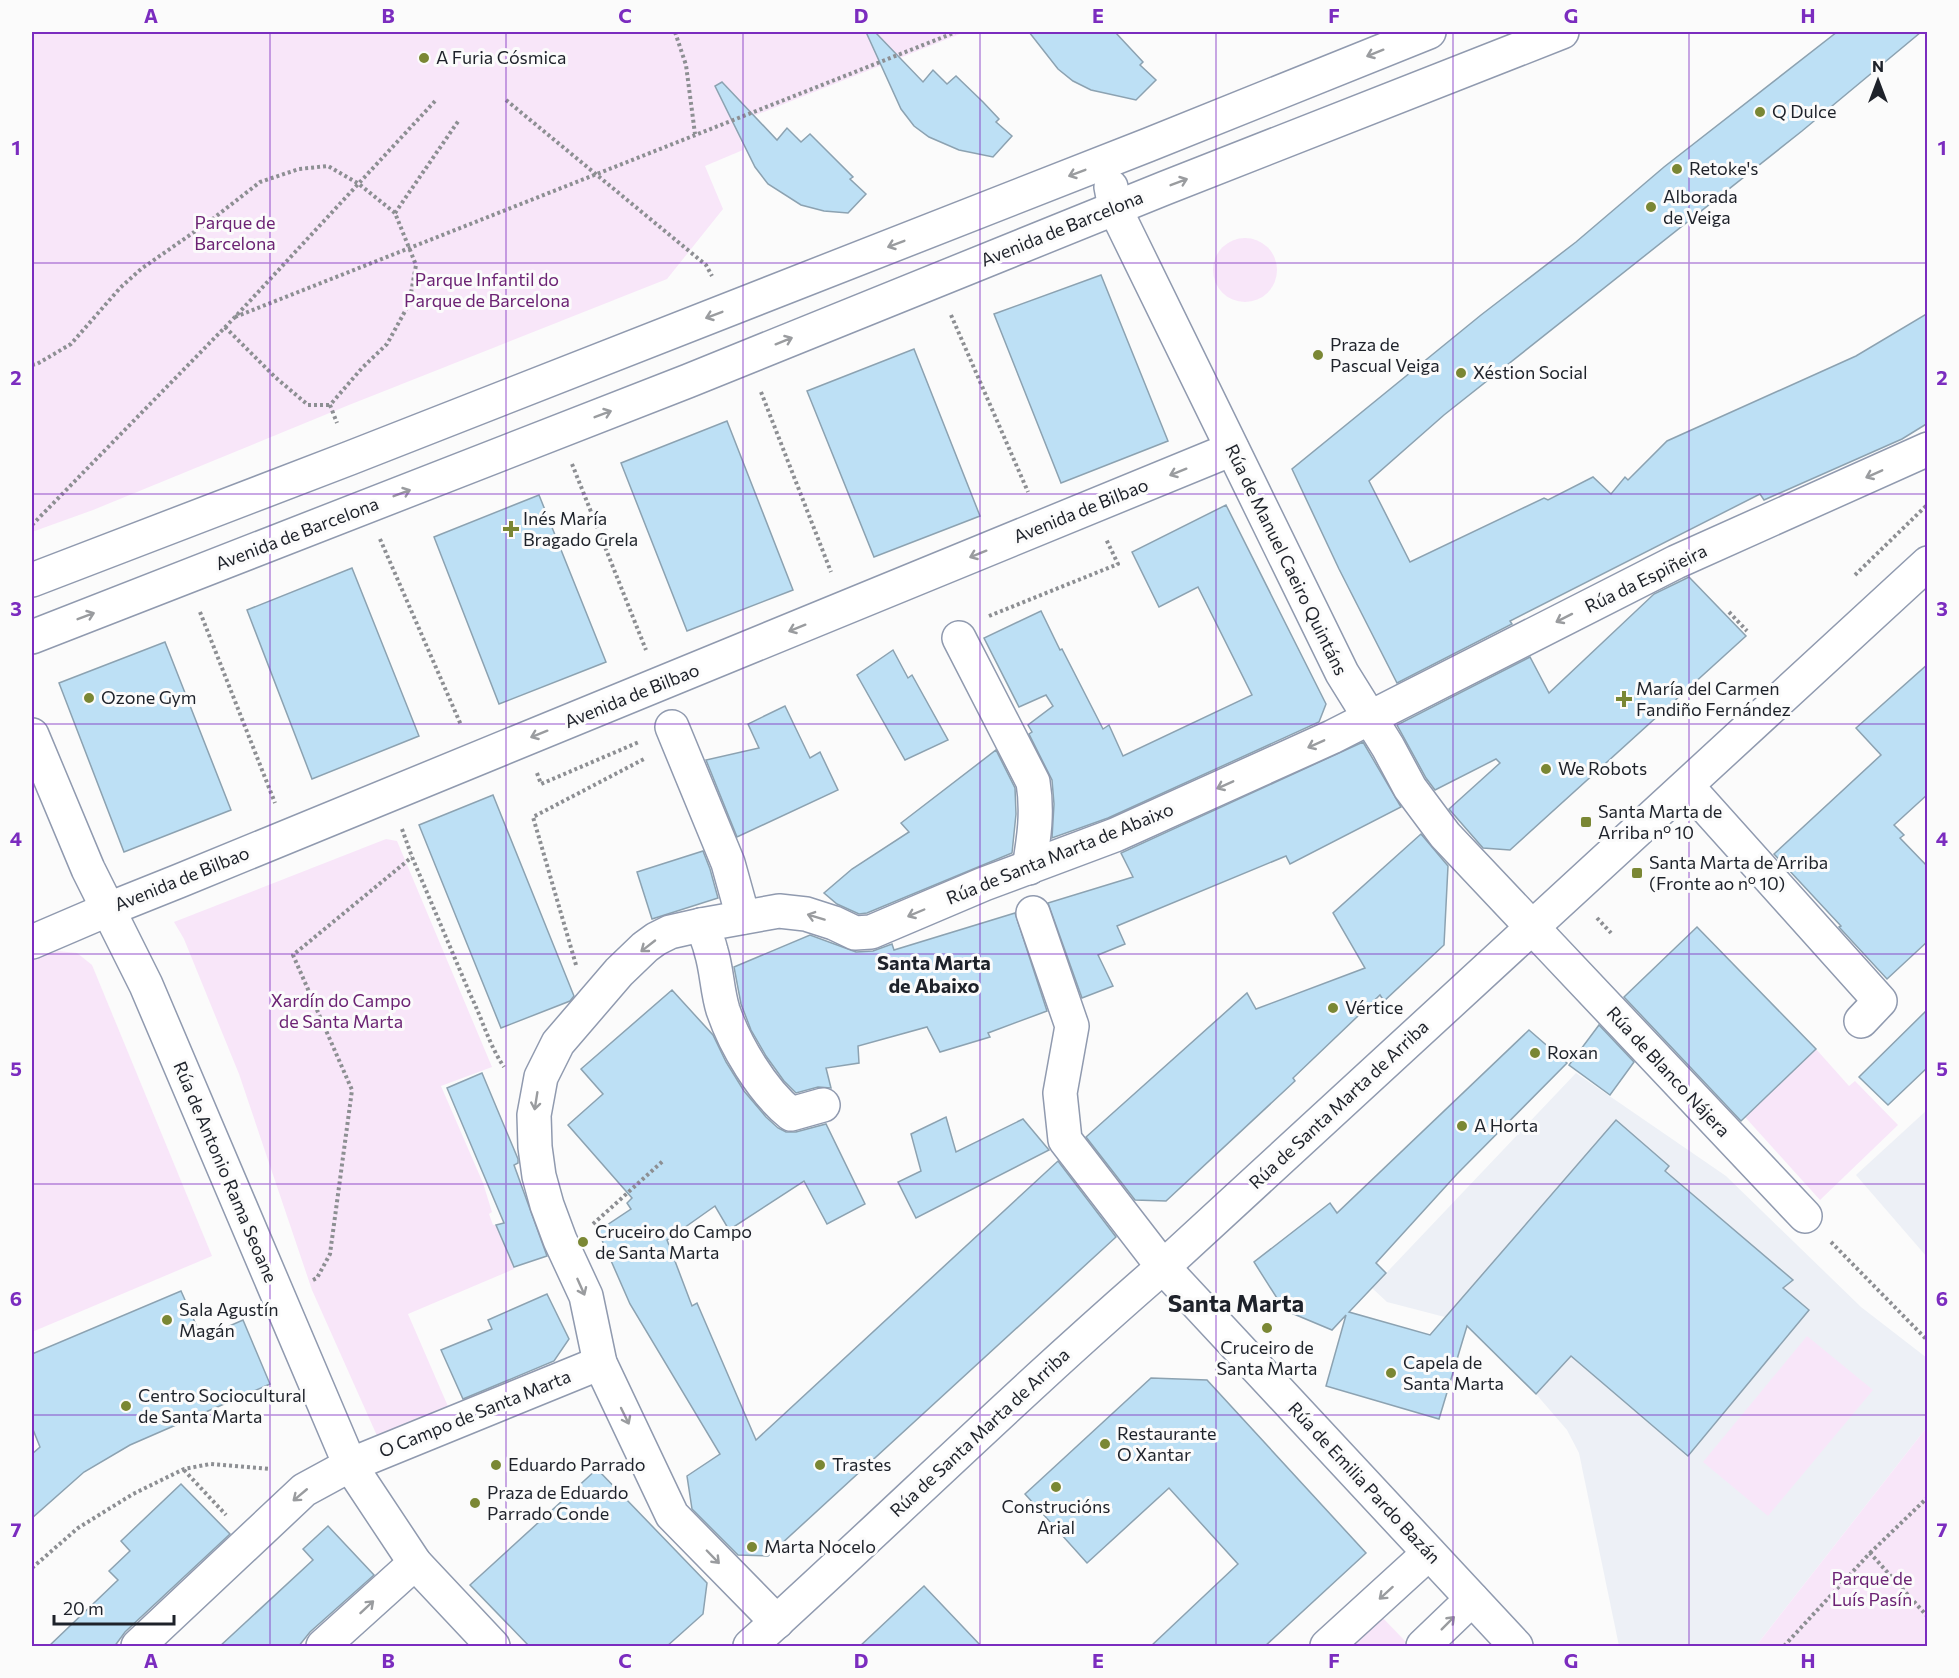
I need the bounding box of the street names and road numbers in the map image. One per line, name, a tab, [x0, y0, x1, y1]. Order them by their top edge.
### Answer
street label: Avenida de Barcelona	[977, 185, 1146, 271]
street label: Rúa de Manuel Caeiro Quintáns	[1221, 440, 1353, 679]
street label: Avenida de Bilbao	[1010, 473, 1151, 547]
street label: Avenida de Barcelona	[212, 492, 381, 574]
street label: Rúa da Espiñeira	[1581, 539, 1710, 617]
street label: Avenida de Bilbao	[561, 658, 702, 732]
street label: Rúa de Santa Marta de Abaixo	[943, 797, 1176, 909]
street label: Avenida de Bilbao	[111, 841, 252, 915]
street label: Rúa de Blanco Nájera	[1602, 1001, 1735, 1141]
street label: Rúa de Santa Marta de Arriba	[1244, 1015, 1433, 1193]
street label: Rúa de Antonio Rama Seoane	[169, 1058, 283, 1286]
street label: Rúa de Santa Marta de Arriba	[885, 1343, 1074, 1521]
street label: O Campo de Santa Marta	[376, 1365, 574, 1462]
street label: Rúa de Emilia Pardo Bazán	[1284, 1397, 1445, 1568]

